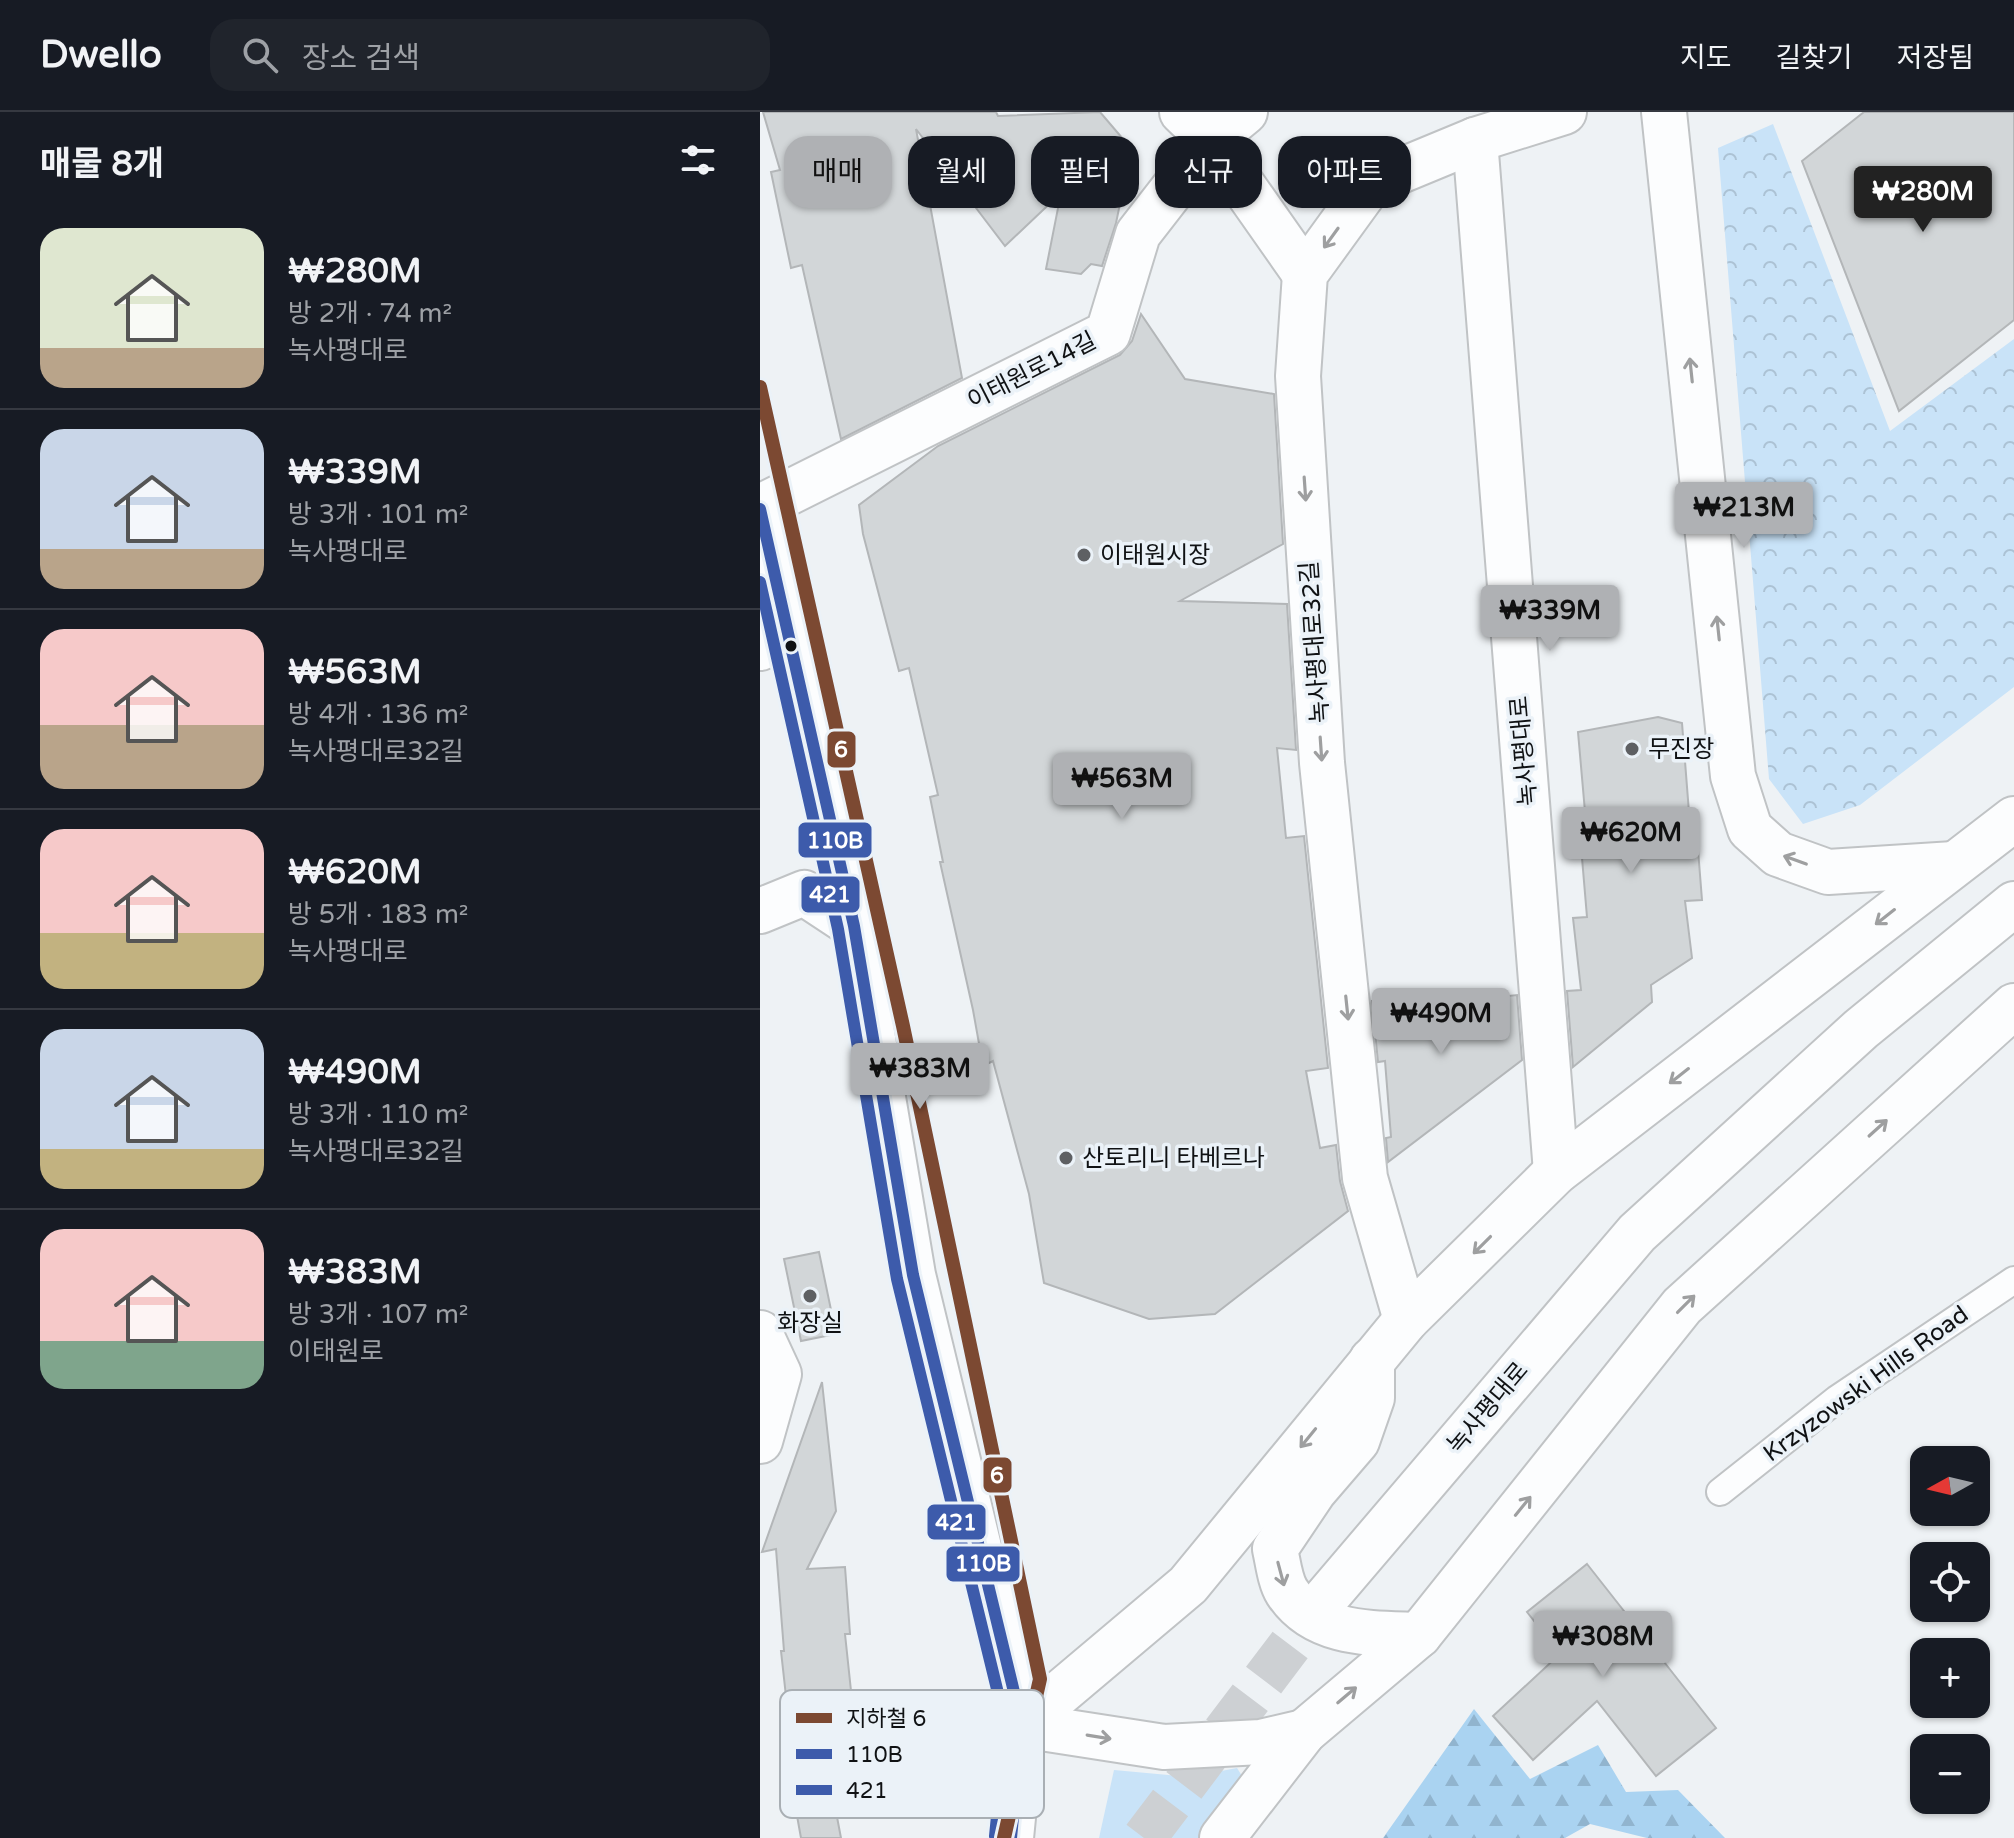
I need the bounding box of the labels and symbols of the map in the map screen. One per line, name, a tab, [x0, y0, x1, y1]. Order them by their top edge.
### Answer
pin: ₩280M	[1867, 166, 1979, 234]
one-way arrow	[1323, 227, 1340, 249]
street label: 이태원로14길	[963, 326, 1101, 416]
one-way arrow	[1683, 357, 1698, 384]
one-way arrow	[1298, 475, 1313, 502]
pin: ₩213M	[1688, 482, 1800, 550]
place label: 이태원시장	[1100, 541, 1210, 570]
marker: 이태원시장	[1075, 546, 1093, 564]
street label: 녹사평대로32길	[1295, 560, 1335, 724]
pin: ₩339M	[1494, 585, 1606, 653]
one-way arrow	[1710, 615, 1725, 642]
unlabelled marker	[783, 638, 799, 654]
street label: 녹사평대로	[1505, 695, 1543, 807]
line badge: 6	[826, 730, 857, 769]
one-way arrow	[1314, 735, 1329, 762]
place label: 무진장	[1648, 735, 1714, 764]
text: 6	[834, 737, 848, 763]
marker: 무진장	[1623, 740, 1641, 758]
pin: ₩563M	[1066, 753, 1178, 821]
pin: ₩620M	[1575, 807, 1687, 875]
line badge: 110B	[797, 821, 873, 859]
text: 110B	[807, 828, 863, 854]
one-way arrow	[1782, 852, 1807, 867]
line badge: 421	[800, 875, 861, 914]
text: 421	[809, 882, 851, 908]
one-way arrow	[1875, 909, 1896, 926]
pin: ₩490M	[1385, 988, 1497, 1056]
one-way arrow	[1340, 994, 1355, 1020]
pin: ₩383M	[864, 1043, 976, 1111]
one-way arrow	[1669, 1068, 1691, 1085]
one-way arrow	[1867, 1120, 1887, 1138]
place label: 산토리니 타베르나	[1082, 1144, 1265, 1173]
marker: 산토리니 타베르나	[1057, 1149, 1075, 1167]
one-way arrow	[1473, 1235, 1492, 1254]
marker: 화장실	[801, 1287, 819, 1305]
one-way arrow	[1676, 1294, 1696, 1313]
street label: Krzyzowski Hills Road	[1758, 1300, 1974, 1468]
place label: 화장실	[777, 1309, 843, 1338]
street label: 녹사평대로	[1441, 1356, 1535, 1460]
one-way arrow	[1299, 1427, 1317, 1448]
north arrow	[1910, 1446, 1990, 1526]
line badge: 6	[982, 1456, 1013, 1494]
text: 6	[990, 1463, 1004, 1489]
one-way arrow	[1514, 1496, 1531, 1517]
line badge: 421	[926, 1503, 987, 1541]
text: 421	[935, 1510, 977, 1536]
line badge: 110B	[945, 1545, 1021, 1583]
text: 110B	[955, 1551, 1011, 1577]
one-way arrow	[1275, 1561, 1290, 1587]
pin: ₩308M	[1547, 1611, 1659, 1679]
one-way arrow	[1336, 1686, 1356, 1704]
legend	[780, 1690, 1044, 1818]
text: 지하철 6	[846, 1706, 926, 1732]
one-way arrow	[1086, 1730, 1111, 1745]
text: 110B	[846, 1742, 903, 1768]
text: 421	[846, 1778, 887, 1804]

